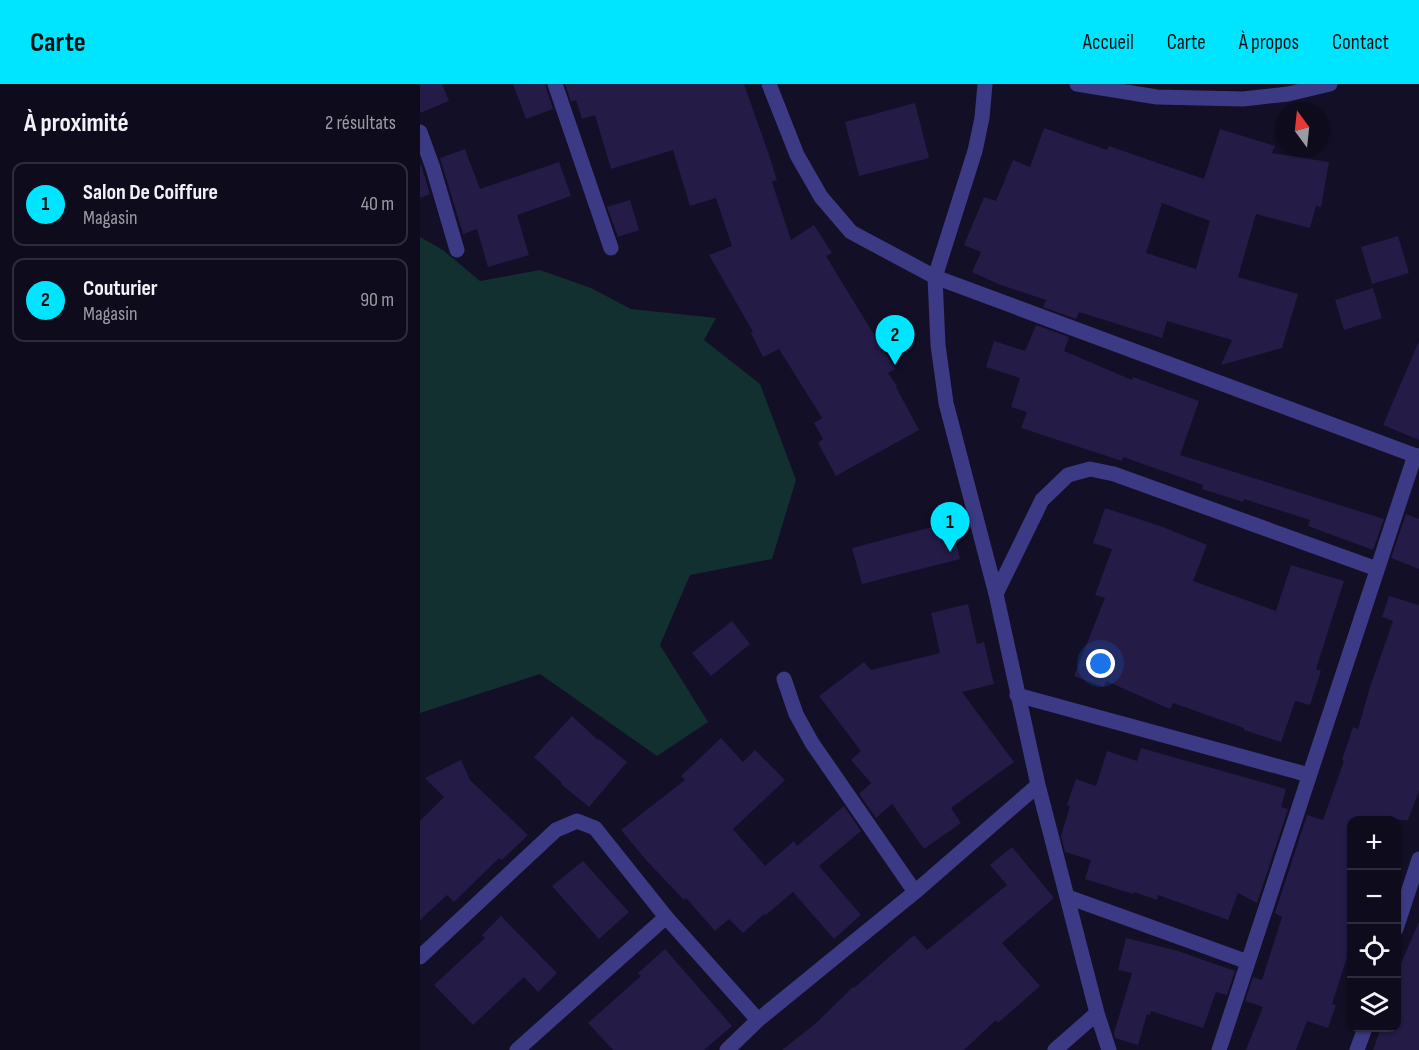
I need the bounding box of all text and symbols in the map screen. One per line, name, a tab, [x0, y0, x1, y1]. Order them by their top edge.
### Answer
text: Carte	[30, 26, 86, 59]
text: Accueil	[1083, 30, 1134, 55]
text: Carte	[1167, 30, 1206, 55]
text: À propos	[1239, 30, 1299, 55]
text: Contact	[1332, 30, 1389, 55]
north arrow	[1275, 102, 1329, 156]
text: À proximité	[24, 108, 129, 139]
text: 2 résultats	[325, 111, 396, 135]
text: Salon De Coiffure	[83, 179, 218, 206]
text: 1	[42, 192, 49, 216]
text: 40 m	[361, 192, 394, 216]
text: Magasin	[83, 206, 137, 230]
text: Couturier	[83, 275, 158, 302]
text: 2	[41, 288, 50, 312]
text: 90 m	[360, 288, 394, 312]
text: Magasin	[83, 302, 137, 326]
pin: 2	[876, 316, 914, 365]
pin: 1	[930, 502, 970, 552]
your location	[1086, 649, 1115, 678]
map controls	[1347, 816, 1401, 1032]
button: +	[1347, 816, 1401, 870]
button: −	[1347, 870, 1401, 924]
button: locate	[1347, 924, 1401, 978]
button: layers	[1347, 978, 1401, 1032]

